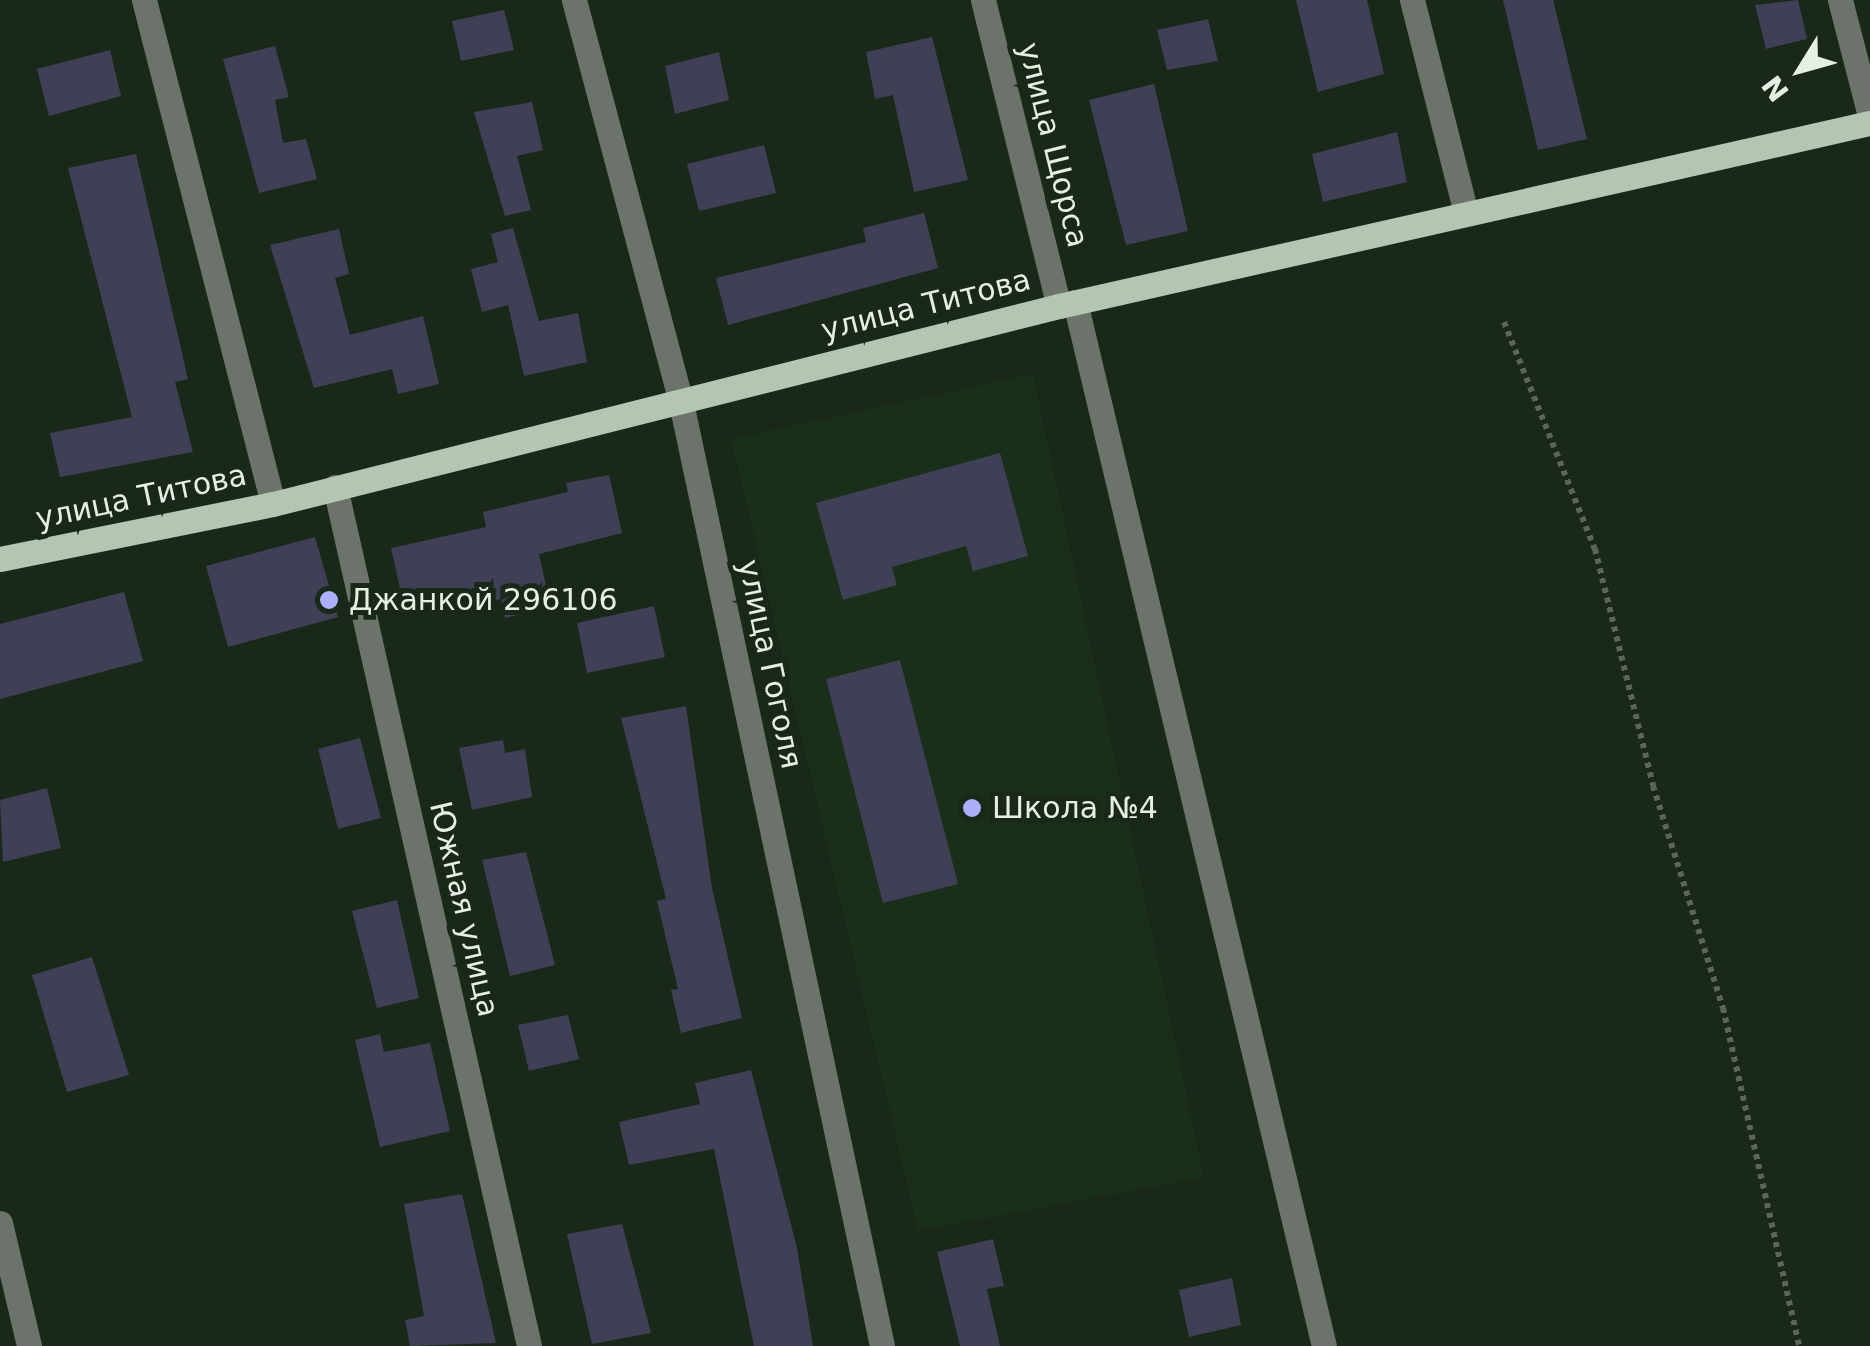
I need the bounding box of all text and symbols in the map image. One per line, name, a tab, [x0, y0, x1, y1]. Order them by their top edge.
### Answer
north arrow	[1750, 20, 1850, 120]
street label: улица Щорса	[1010, 39, 1096, 251]
text: N	[1755, 69, 1796, 108]
street label: улица Титова	[818, 262, 1034, 348]
street label: улица Титова	[32, 457, 250, 537]
street label: улица Гоголя	[730, 556, 810, 772]
place label: Джанкой 296106	[349, 582, 617, 618]
marker: Джанкой 296106	[318, 589, 340, 611]
place label: Школа №4	[992, 790, 1158, 826]
marker: Школа №4	[961, 797, 983, 819]
street label: Южная улица	[422, 798, 506, 1020]

